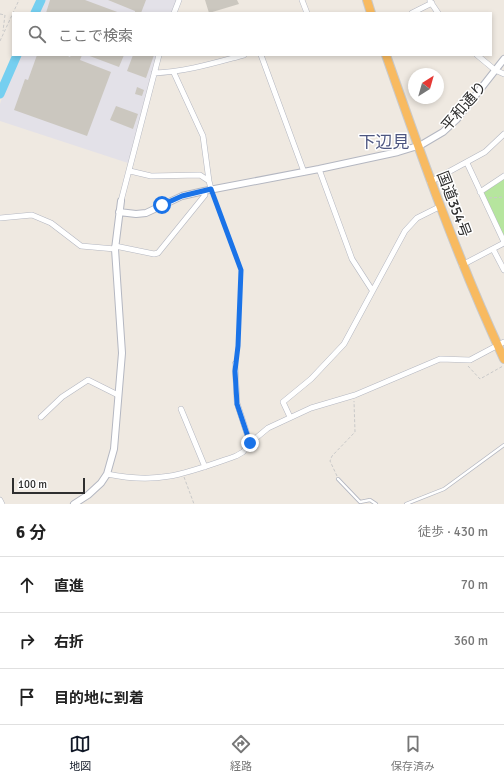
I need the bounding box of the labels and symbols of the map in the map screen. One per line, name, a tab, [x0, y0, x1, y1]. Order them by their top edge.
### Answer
north arrow	[408, 68, 444, 104]
street label: 平和通り	[438, 77, 490, 135]
district label: 下辺見	[359, 132, 410, 153]
street label: 国道354号	[433, 168, 475, 240]
route start	[153, 196, 171, 214]
route end	[241, 434, 259, 452]
scale bar	[12, 476, 85, 495]

